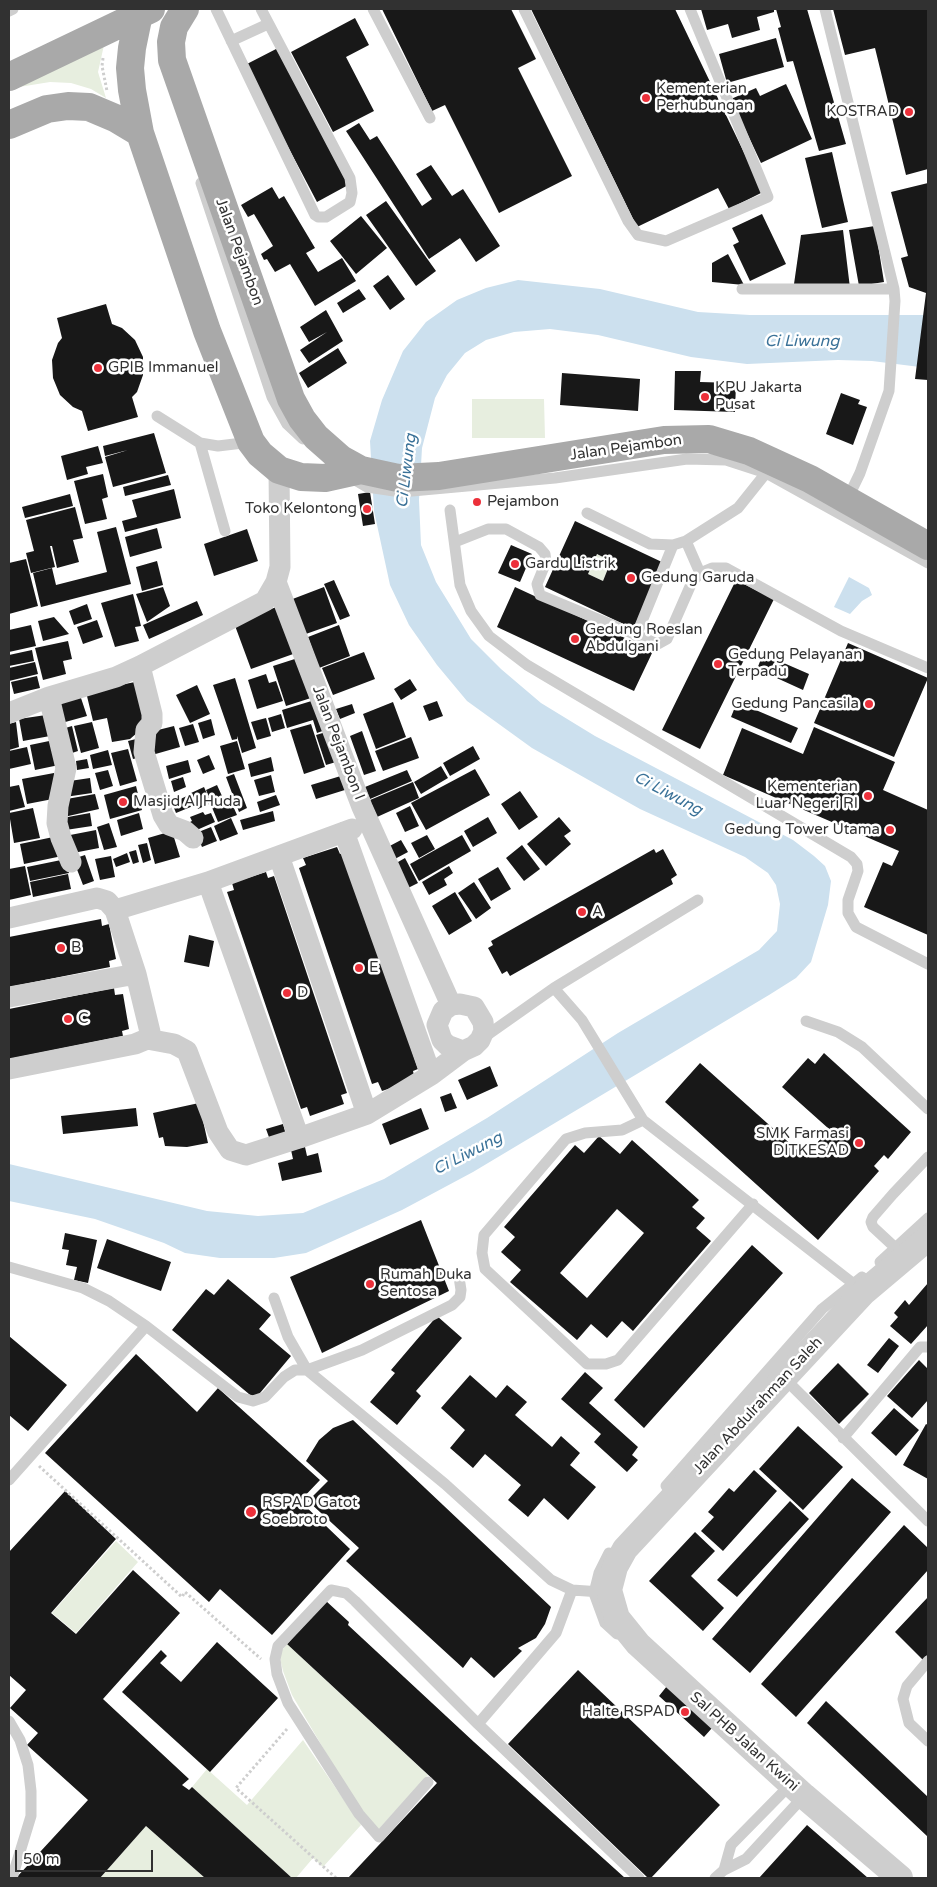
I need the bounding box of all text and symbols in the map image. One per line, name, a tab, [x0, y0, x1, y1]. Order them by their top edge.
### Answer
place label: Kementerian Perhubungan	[656, 80, 753, 115]
marker: Kementerian Perhubungan	[640, 92, 652, 104]
place label: KOSTRAD	[826, 103, 899, 121]
marker: KOSTRAD	[903, 106, 915, 118]
street label: Jalan Pejambon	[211, 196, 267, 308]
water label: Ci Liwung	[765, 332, 839, 352]
place label: GPIB Immanuel	[108, 359, 219, 377]
marker: GPIB Immanuel	[92, 362, 104, 374]
place label: KPU Jakarta Pusat	[715, 379, 802, 414]
marker: KPU Jakarta Pusat	[699, 391, 711, 403]
street label: Jalan Pejambon	[569, 431, 683, 465]
water label: Ci Liwung	[393, 433, 421, 509]
place label: Pejambon	[487, 493, 559, 511]
marker: Pejambon	[471, 496, 483, 508]
place label: Toko Kelontong	[245, 500, 357, 518]
marker: Toko Kelontong	[361, 503, 373, 515]
place label: Gardu Listrik	[525, 555, 616, 573]
marker: Gardu Listrik	[509, 558, 521, 570]
place label: Gedung Garuda	[641, 569, 755, 587]
marker: Gedung Garuda	[625, 572, 637, 584]
place label: Gedung Roeslan Abdulgani	[585, 621, 703, 656]
marker: Gedung Roeslan Abdulgani	[569, 633, 581, 645]
place label: Gedung Pelayanan Terpadu	[728, 646, 862, 681]
marker: Gedung Pelayanan Terpadu	[712, 658, 724, 670]
street label: Jalan Pejambon I	[308, 683, 368, 803]
place label: Gedung Pancasila	[731, 695, 859, 713]
marker: Gedung Pancasila	[863, 698, 875, 710]
water label: Ci Liwung	[631, 768, 705, 820]
place label: Kementerian Luar Negeri RI	[756, 778, 858, 813]
marker: Kementerian Luar Negeri RI	[862, 790, 874, 802]
place label: Masjid Al Huda	[133, 793, 241, 811]
marker: Masjid Al Huda	[117, 796, 129, 808]
place label: Gedung Tower Utama	[724, 821, 880, 839]
marker: Gedung Tower Utama	[884, 824, 896, 836]
place label: A	[592, 903, 603, 921]
marker: A	[576, 906, 588, 918]
place label: B	[71, 939, 81, 957]
marker: B	[55, 942, 67, 954]
place label: E	[369, 959, 379, 977]
marker: E	[353, 962, 365, 974]
place label: D	[297, 984, 308, 1002]
marker: D	[281, 987, 293, 999]
place label: C	[78, 1010, 88, 1028]
marker: C	[62, 1013, 74, 1025]
place label: SMK Farmasi DITKESAD	[756, 1125, 849, 1160]
water label: Ci Liwung	[430, 1128, 506, 1180]
marker: SMK Farmasi DITKESAD	[853, 1137, 865, 1149]
place label: Rumah Duka Sentosa	[380, 1266, 472, 1301]
marker: Rumah Duka Sentosa	[364, 1278, 376, 1290]
street label: Jalan Abdulrahman Saleh	[690, 1334, 826, 1478]
place label: RSPAD Gatot Soebroto	[262, 1494, 358, 1529]
marker: RSPAD Gatot Soebroto	[244, 1505, 258, 1519]
street label: Sal PHB Jalan Kwini	[686, 1688, 802, 1796]
place label: Halte RSPAD	[582, 1703, 675, 1721]
marker: Halte RSPAD	[679, 1706, 691, 1718]
scale bar	[18, 1840, 155, 1872]
text: 50 m	[23, 1850, 60, 1868]

